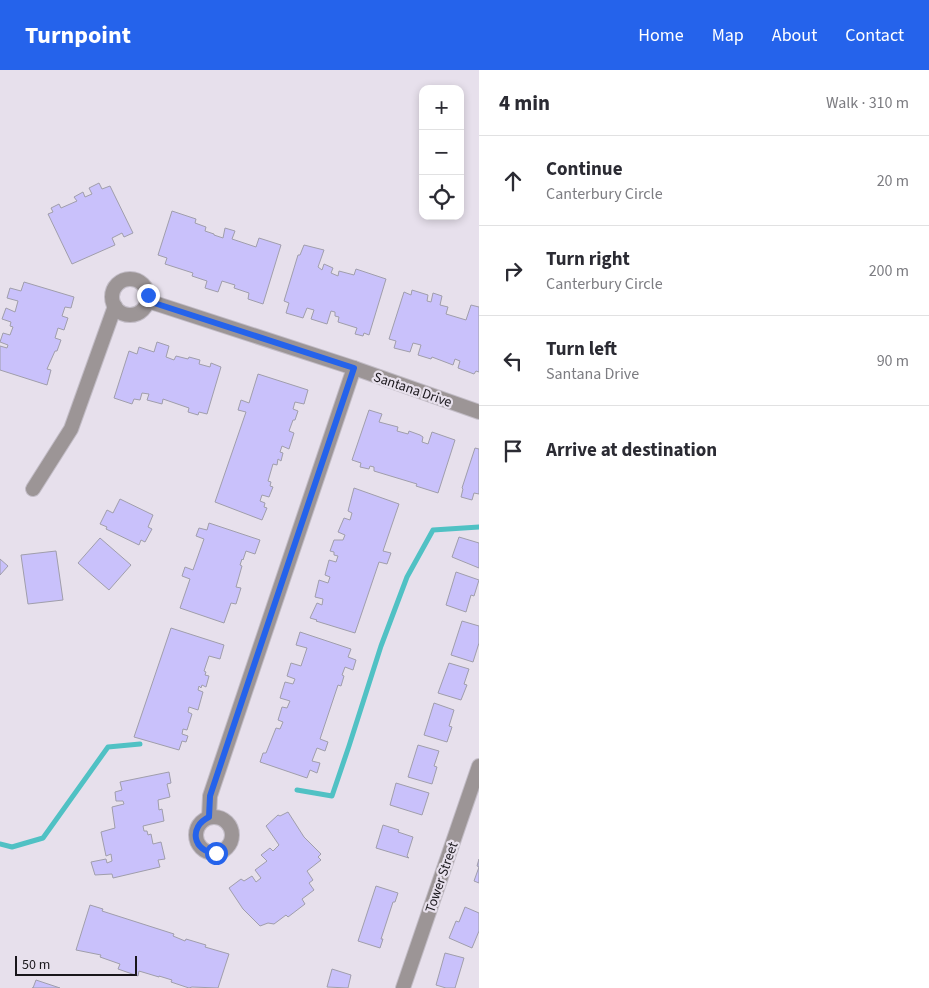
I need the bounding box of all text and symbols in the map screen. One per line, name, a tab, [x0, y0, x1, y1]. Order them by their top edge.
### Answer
text: Turnpoint	[25, 18, 131, 53]
text: Home	[638, 23, 684, 48]
text: Map	[712, 23, 744, 48]
text: About	[772, 23, 817, 48]
text: Contact	[845, 23, 904, 48]
map controls	[419, 85, 464, 220]
button: +	[419, 85, 464, 130]
text: 4 min	[499, 88, 550, 118]
text: Walk · 310 m	[826, 92, 909, 114]
button: −	[419, 130, 464, 175]
text: Continue	[546, 156, 623, 183]
icon: ahead	[499, 167, 527, 195]
text: 20 m	[877, 170, 909, 192]
button: locate	[419, 175, 464, 220]
text: Canterbury Circle	[546, 183, 663, 205]
text: Turn right	[546, 246, 630, 273]
icon: right	[499, 257, 527, 285]
text: 200 m	[869, 260, 909, 282]
text: Canterbury Circle	[546, 273, 663, 295]
route end	[137, 284, 160, 307]
text: Turn left	[546, 336, 617, 363]
icon: left	[499, 347, 527, 375]
text: 90 m	[877, 350, 909, 372]
text: Santana Drive	[546, 363, 639, 385]
street label: Santana Drive	[371, 367, 455, 413]
icon: arrive	[499, 437, 527, 465]
text: Arrive at destination	[546, 437, 717, 464]
street label: Tower Street	[420, 839, 464, 915]
route start	[205, 842, 228, 865]
scale bar	[15, 953, 138, 976]
text: 50 m	[22, 955, 50, 975]

